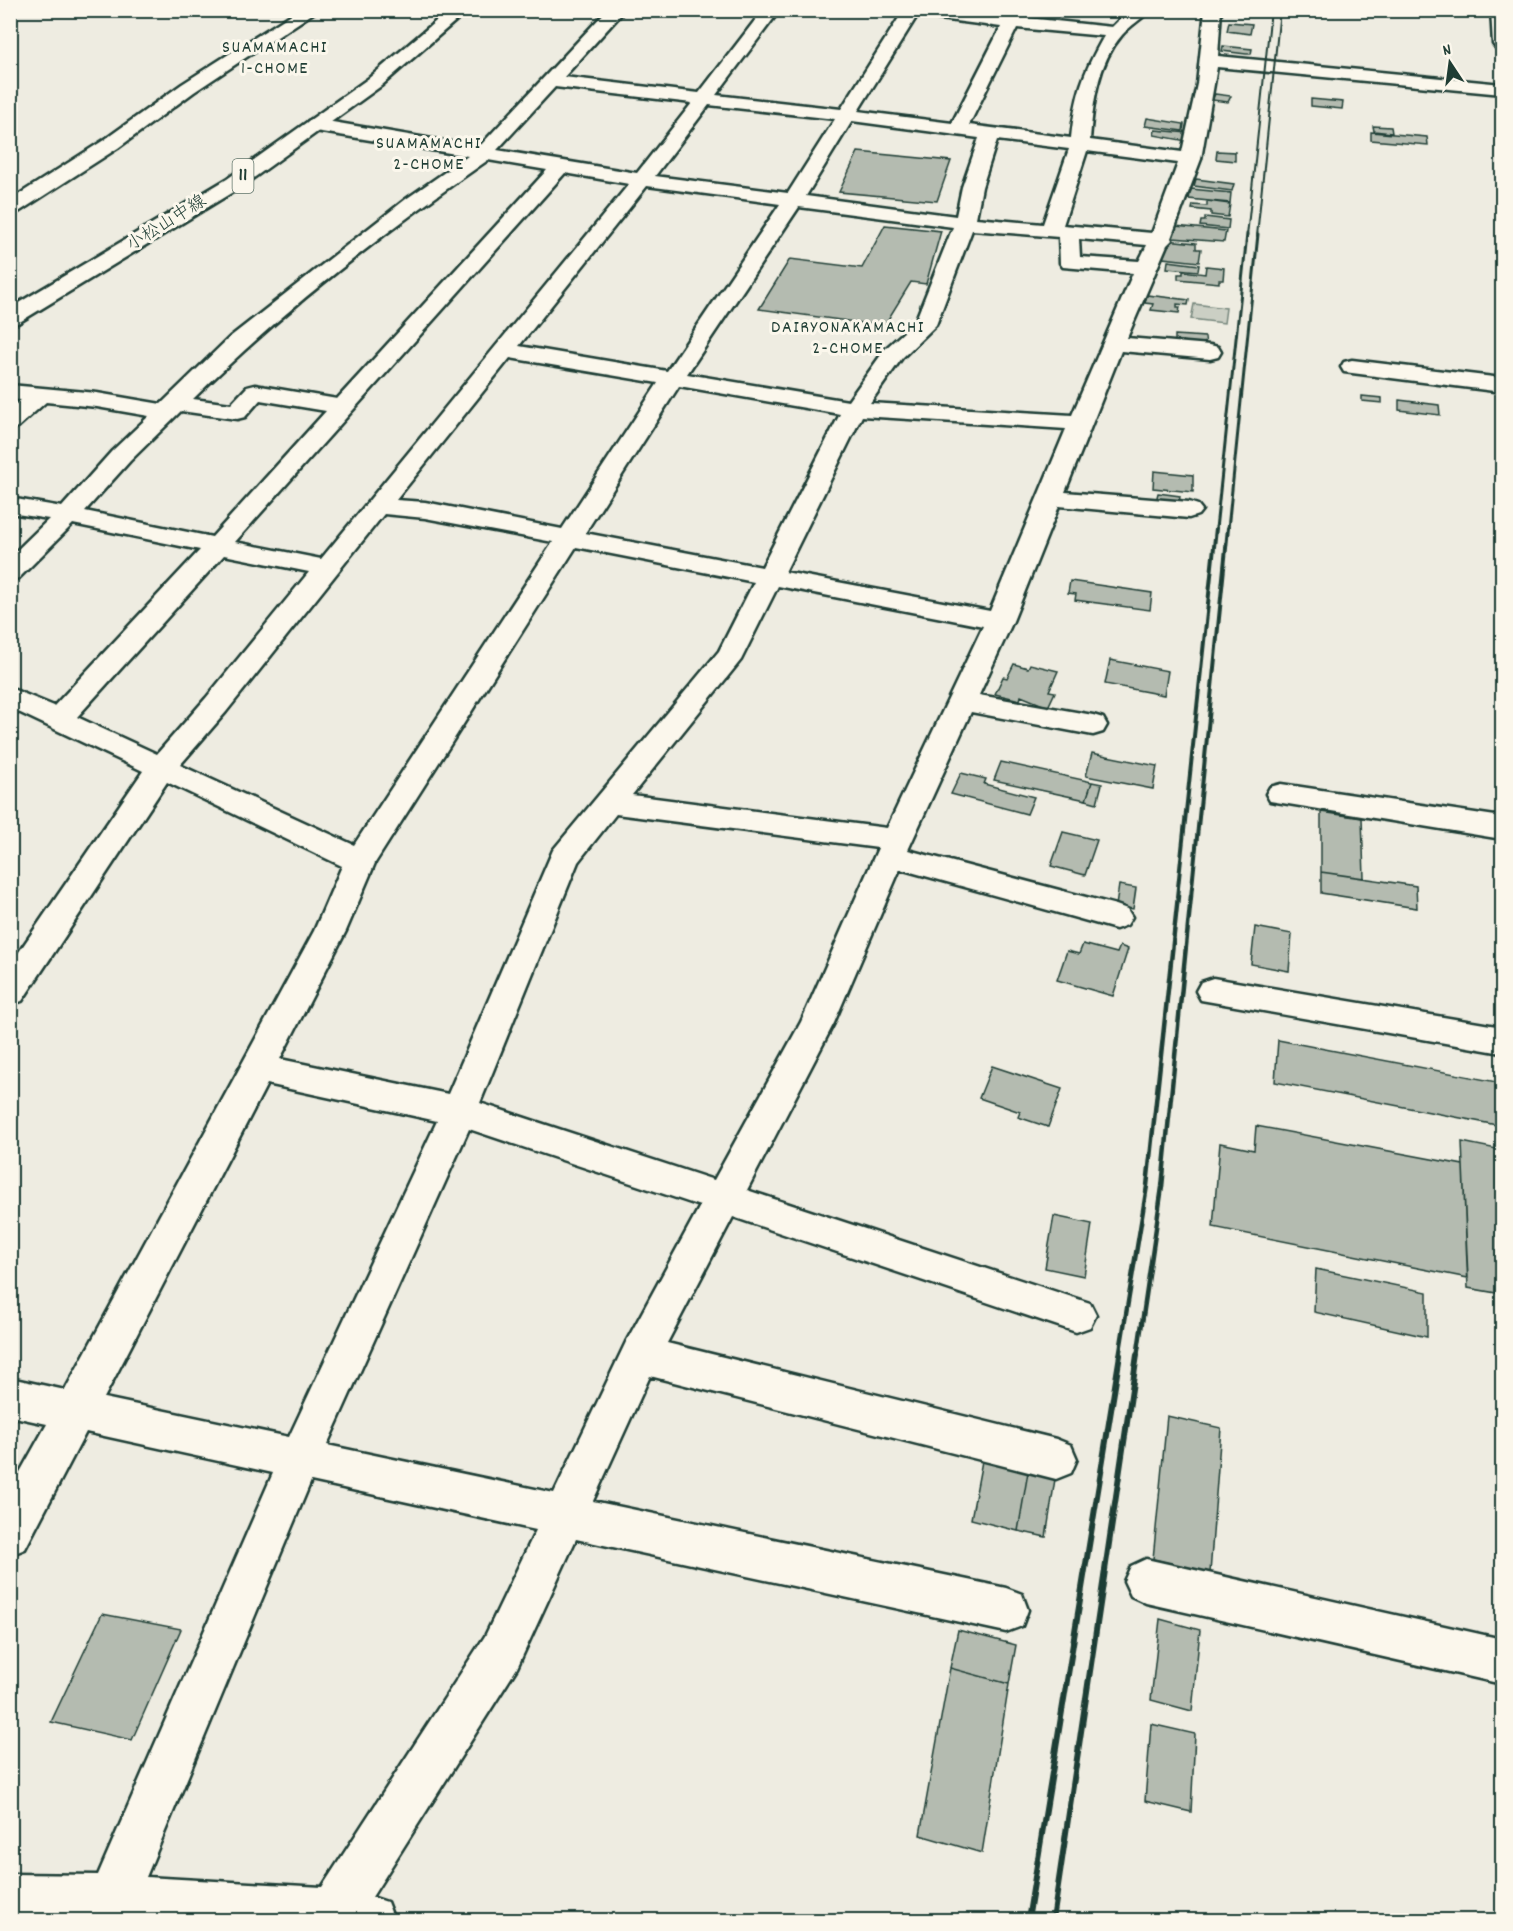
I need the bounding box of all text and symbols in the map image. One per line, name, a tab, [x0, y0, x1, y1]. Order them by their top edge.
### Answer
north arrow	[1420, 33, 1480, 93]
district label: SUAMAMACHI 1-CHOME	[222, 36, 328, 82]
text: N	[1441, 39, 1454, 63]
district label: SUAMAMACHI 2-CHOME	[376, 132, 482, 178]
road number: 11	[232, 159, 254, 193]
street label: 小松山中線	[122, 190, 212, 258]
district label: DAIRYONAKAMACHI 2-CHOME	[771, 316, 925, 362]

